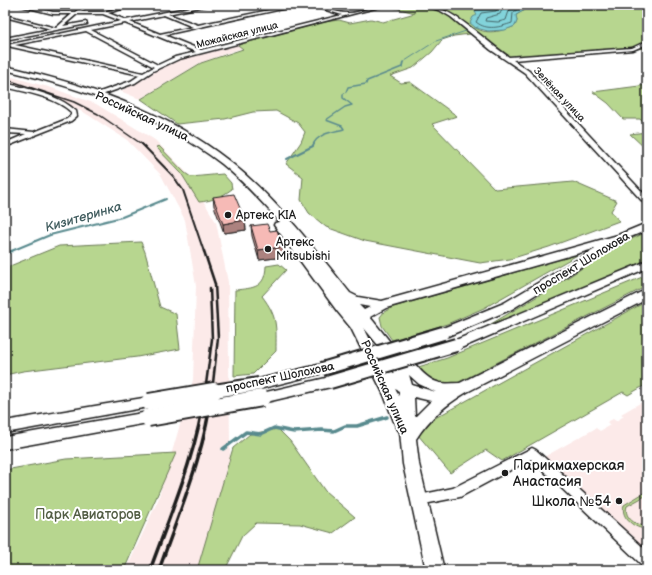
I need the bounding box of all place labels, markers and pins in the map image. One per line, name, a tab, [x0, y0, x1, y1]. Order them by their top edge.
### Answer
place label: Артекс KIA	[235, 208, 297, 223]
marker: Артекс KIA	[223, 210, 233, 220]
place label: Артекс Mitsubishi	[275, 235, 330, 264]
marker: Артекс Mitsubishi	[263, 244, 273, 254]
place label: Парикмахерская Анастасия	[512, 457, 625, 490]
marker: Парикмахерская Анастасия	[500, 468, 510, 478]
place label: Школа №54	[531, 493, 611, 510]
marker: Школа №54	[614, 496, 624, 506]

